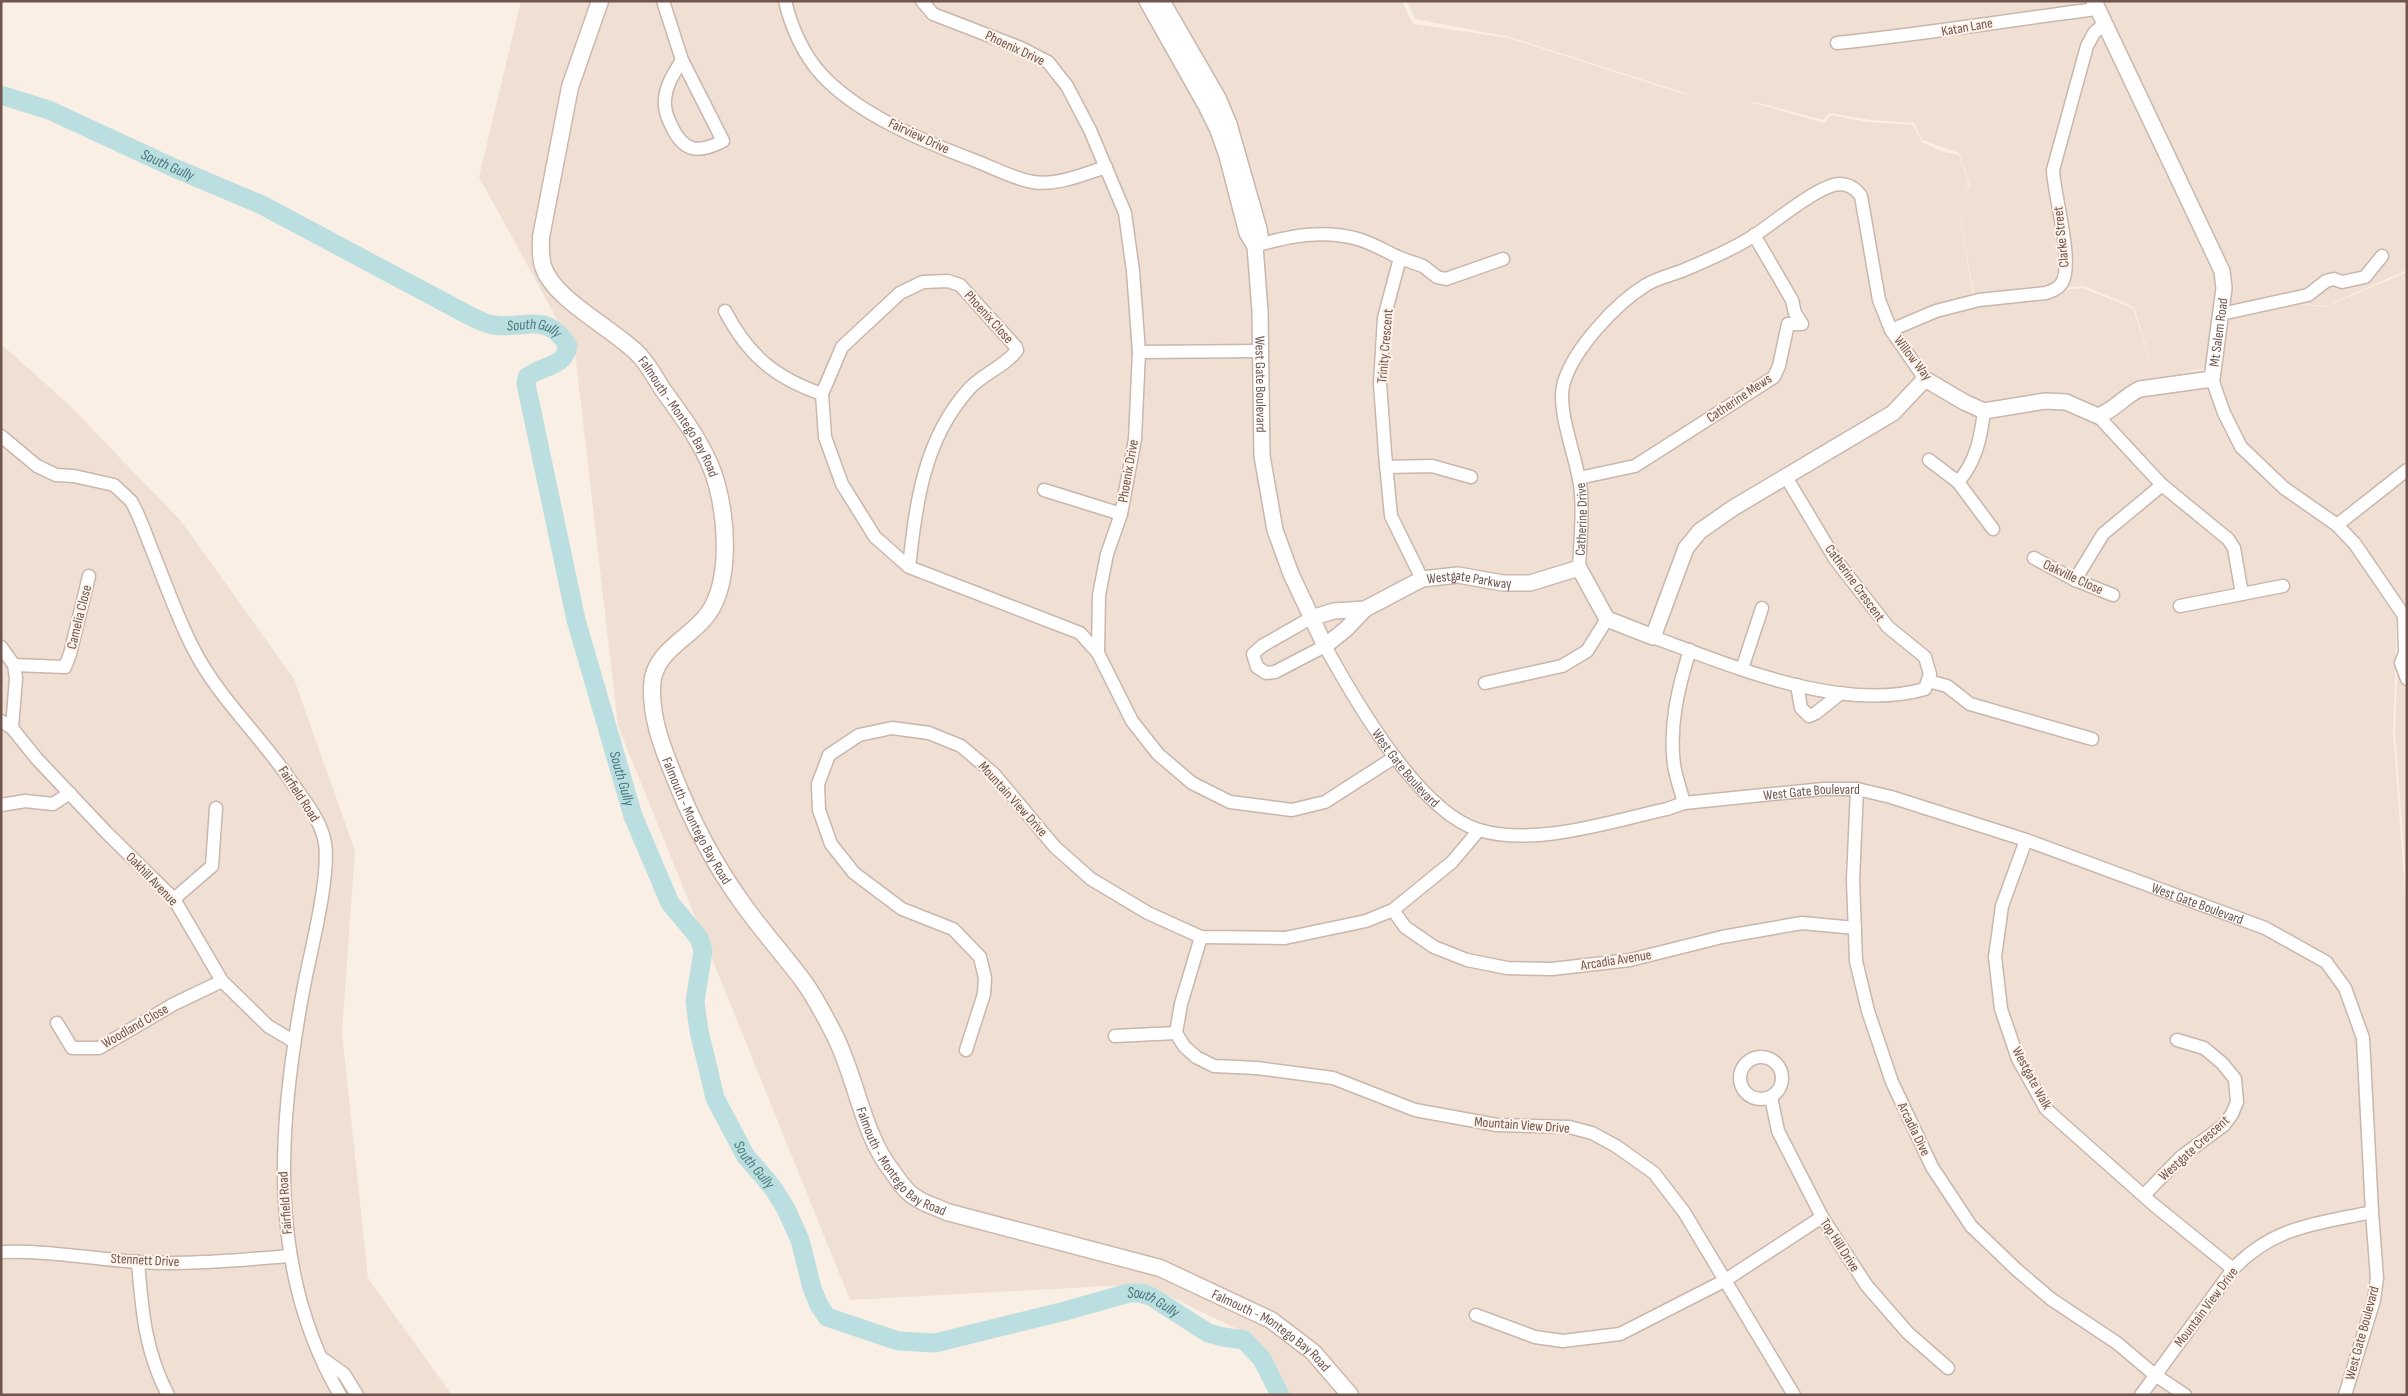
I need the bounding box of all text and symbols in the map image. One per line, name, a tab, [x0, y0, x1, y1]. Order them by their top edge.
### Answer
street label: Katan Lane	[1940, 14, 1994, 40]
street label: Phoenix Drive	[982, 27, 1048, 69]
street label: Fairview Drive	[886, 114, 952, 158]
water label: South Gully	[138, 144, 198, 185]
street label: Clarke Street	[2049, 206, 2073, 268]
street label: Phoenix Close	[961, 287, 1017, 347]
street label: Mt Salem Road	[2205, 297, 2231, 368]
street label: Trinity Crescent	[1373, 308, 1397, 384]
water label: South Gully	[506, 314, 567, 343]
street label: Willow Way	[1890, 332, 1936, 384]
street label: West Gate Boulevard	[1252, 336, 1270, 433]
street label: Falmouth - Montego Bay Road	[635, 352, 723, 479]
street label: Catherine Mews	[1703, 370, 1775, 426]
street label: Phoenix Drive	[1114, 438, 1142, 504]
street label: Catherine Drive	[1571, 482, 1590, 556]
street label: Catherine Crescent	[1821, 541, 1889, 625]
street label: Oakville Close	[2040, 556, 2106, 598]
street label: Westgate Parkway	[1426, 566, 1512, 592]
street label: Camelia Close	[63, 583, 95, 651]
street label: West Gate Boulevard	[1369, 725, 1443, 811]
water label: South Gully	[605, 749, 639, 809]
street label: Falmouth - Montego Bay Road	[659, 755, 736, 888]
street label: Mountain View Drive	[975, 758, 1051, 840]
street label: Fairfield Road	[275, 763, 323, 825]
street label: West Gate Boulevard	[1763, 780, 1860, 803]
street label: Oakhill Avenue	[122, 849, 182, 909]
street label: West Gate Boulevard	[2149, 878, 2246, 928]
street label: Arcadia Avenue	[1579, 946, 1652, 974]
street label: Woodland Close	[99, 1000, 171, 1052]
street label: Westgate Walk	[2008, 1044, 2056, 1113]
street label: Arcadia Dive	[1893, 1099, 1934, 1159]
street label: Falmouth - Montego Bay Road	[853, 1105, 949, 1219]
street label: Westgate Crescent	[2155, 1112, 2233, 1184]
street label: Mountain View Drive	[1474, 1113, 1570, 1137]
water label: South Gully	[730, 1137, 780, 1194]
street label: Fairfield Road	[274, 1171, 296, 1235]
street label: Top Hill Drive	[1816, 1215, 1864, 1275]
street label: Stennett Drive	[110, 1250, 180, 1270]
street label: Mountain View Drive	[2170, 1264, 2242, 1350]
water label: South Gully	[1127, 1284, 1184, 1322]
street label: West Gate Boulevard	[2341, 1284, 2383, 1382]
street label: Falmouth - Montego Bay Road	[1209, 1285, 1334, 1375]

